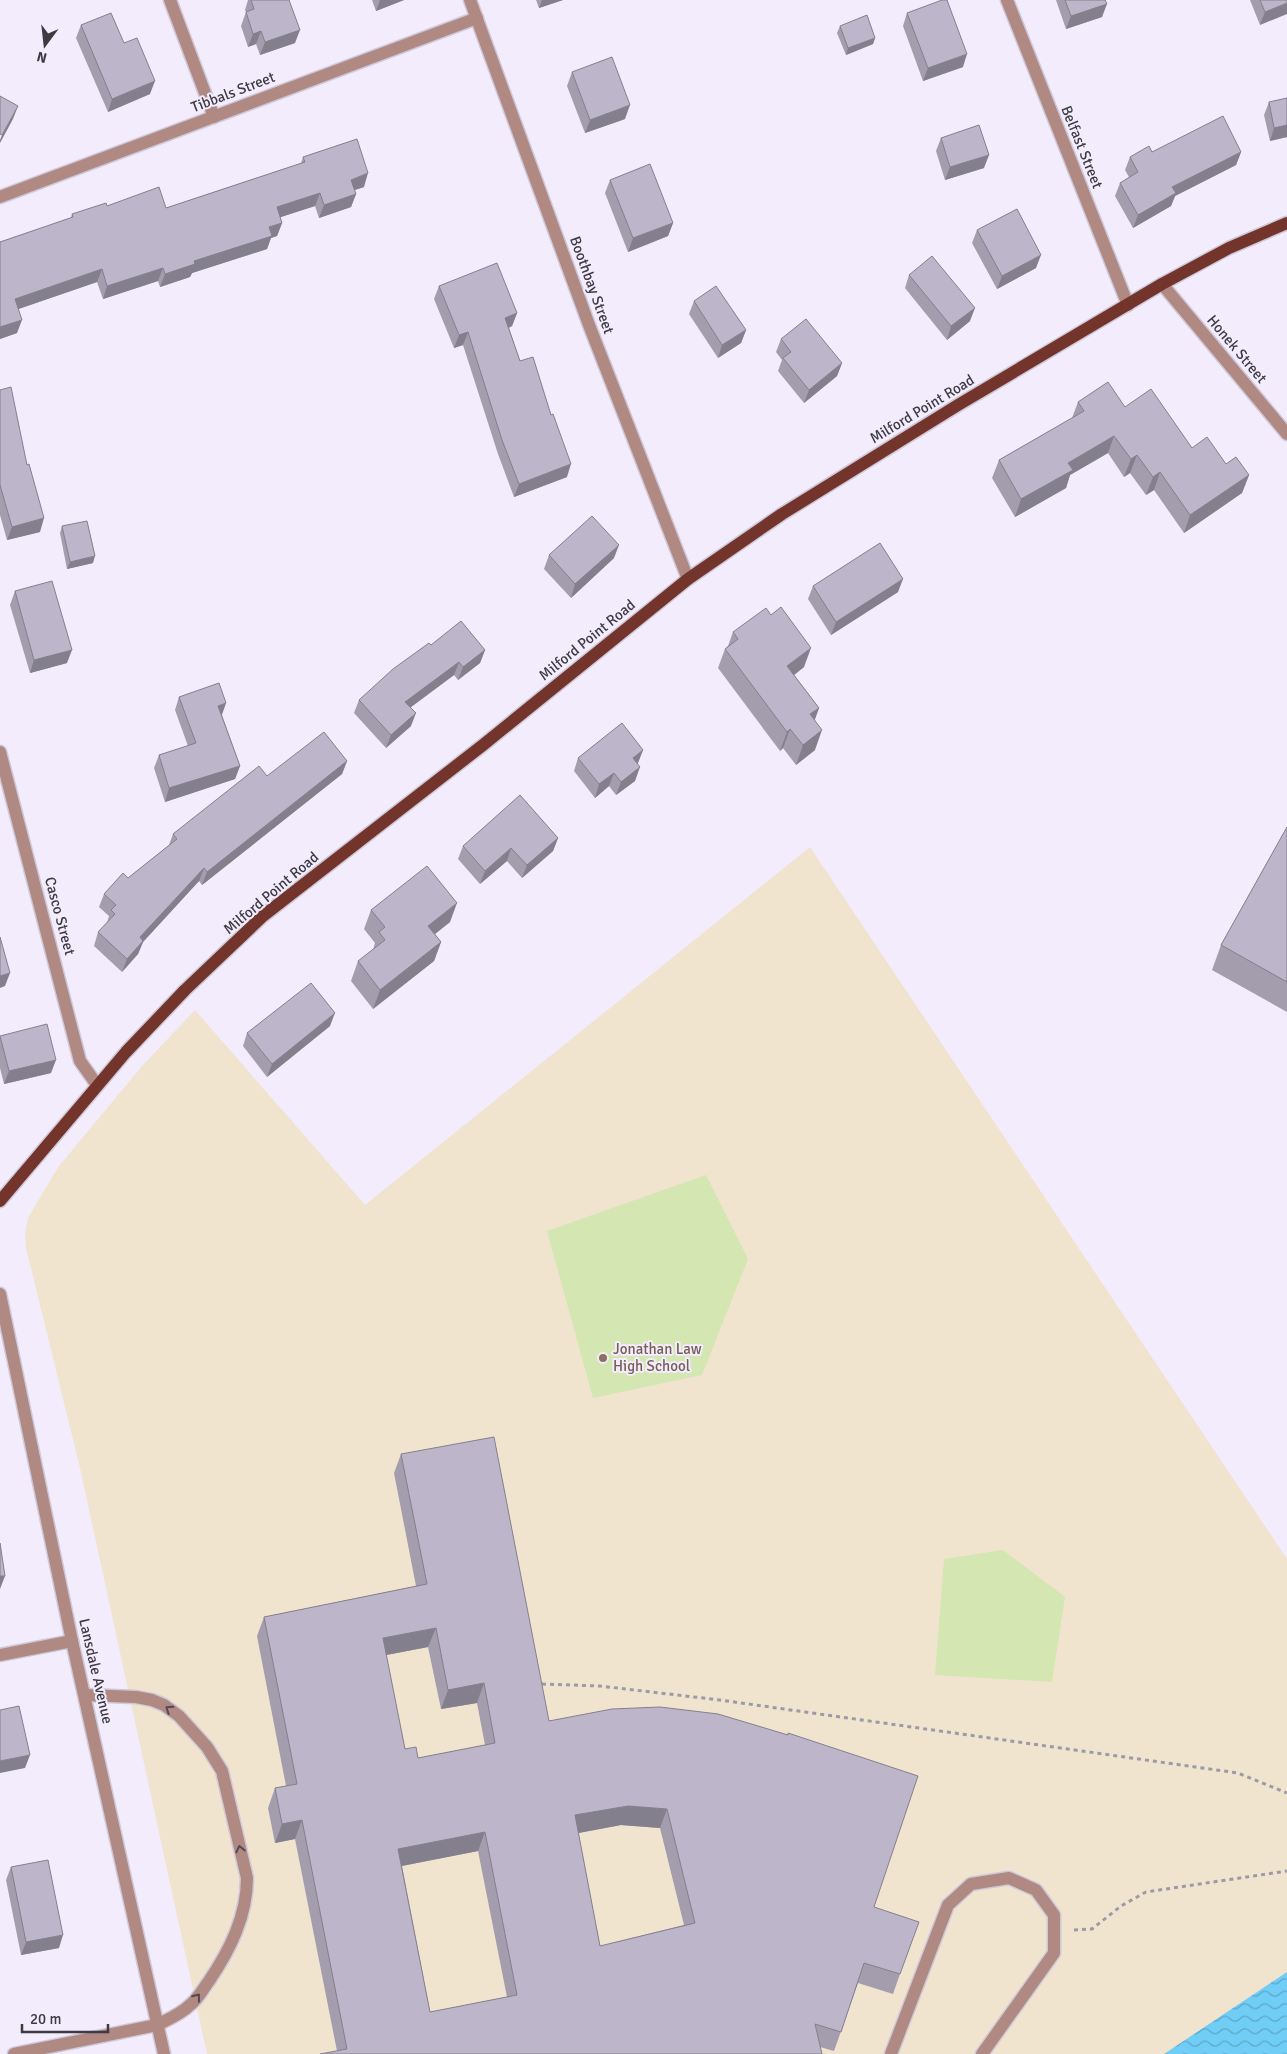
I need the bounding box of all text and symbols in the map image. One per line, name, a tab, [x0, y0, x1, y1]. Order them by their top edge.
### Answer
north arrow	[20, 20, 70, 70]
text: N	[35, 48, 49, 67]
street label: Tibbals Street	[189, 68, 277, 116]
street label: Belfast Street	[1057, 103, 1107, 191]
street label: Boothbay Street	[566, 234, 618, 336]
street label: Honek Street	[1203, 311, 1271, 387]
street label: Milford Point Road	[867, 371, 978, 447]
street label: Milford Point Road	[535, 596, 639, 684]
street label: Milford Point Road	[220, 848, 322, 938]
street label: Casco Street	[41, 875, 79, 957]
place label: Jonathan Law High School	[613, 1340, 702, 1375]
marker: Jonathan Law High School	[597, 1352, 609, 1364]
street label: Lansdale Avenue	[75, 1617, 117, 1725]
one-way arrow	[165, 1706, 174, 1715]
one-way arrow	[235, 1844, 246, 1853]
one-way arrow	[191, 1994, 200, 2003]
scale bar	[22, 2002, 109, 2034]
text: 20 m	[30, 2010, 61, 2028]

